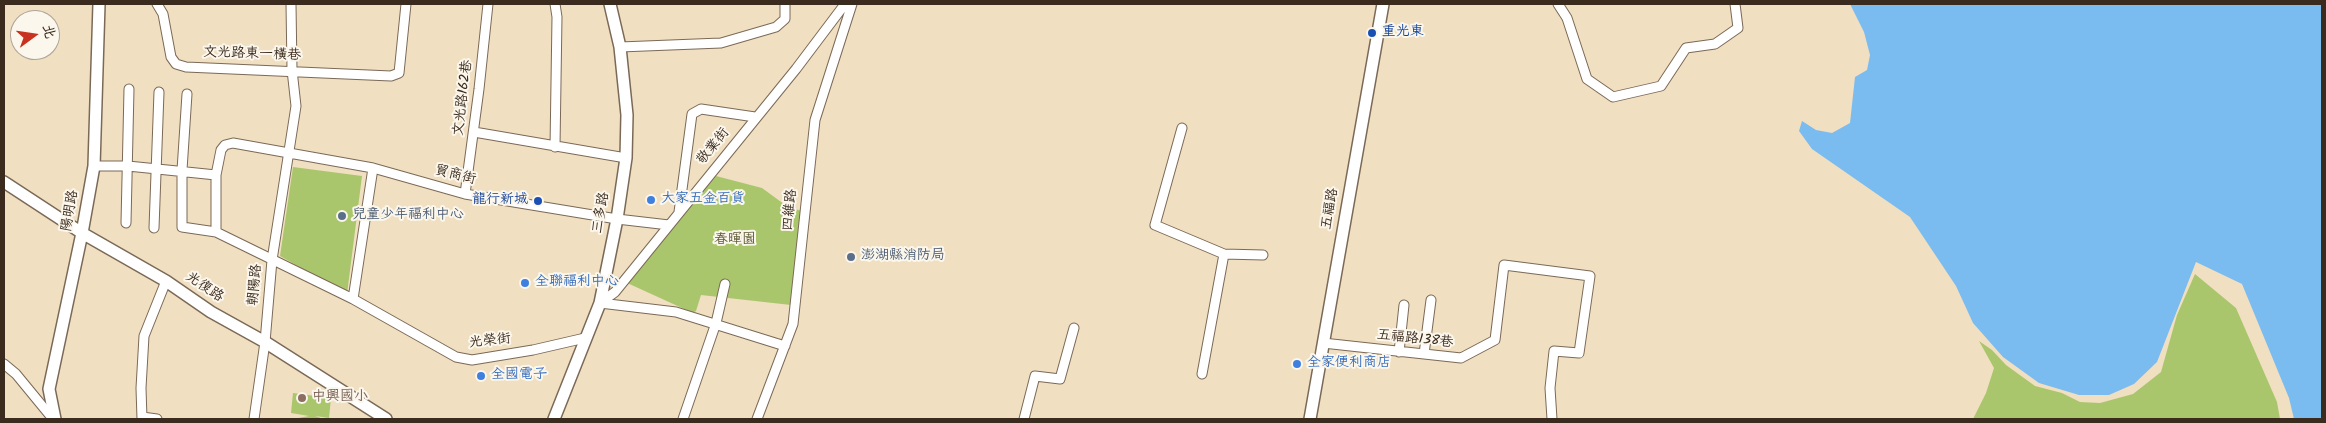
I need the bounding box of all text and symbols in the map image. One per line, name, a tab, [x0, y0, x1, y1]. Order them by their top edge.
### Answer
north arrow	[10, 10, 60, 60]
text: 北	[36, 22, 61, 41]
place label: 重光東	[1382, 25, 1424, 41]
marker: 重光東	[1366, 27, 1378, 39]
street label: 文光路東一橫巷	[203, 45, 301, 65]
street label: 文光路162巷	[451, 59, 477, 137]
street label: 敬業街	[694, 125, 734, 169]
street label: 貿商街	[433, 163, 477, 189]
street label: 五福路	[1319, 187, 1343, 231]
street label: 四維路	[780, 188, 802, 232]
street label: 陽明路	[59, 189, 83, 233]
street label: 三多路	[590, 191, 614, 235]
place label: 大家五金百貨	[661, 192, 745, 208]
place label: 龍行新城	[472, 193, 528, 209]
marker: 大家五金百貨	[645, 194, 657, 206]
marker: 龍行新城	[532, 195, 544, 207]
place label: 兒童少年福利中心	[352, 208, 464, 224]
marker: 兒童少年福利中心	[336, 210, 348, 222]
park label: 春暉園	[714, 233, 756, 249]
place label: 澎湖縣消防局	[861, 249, 945, 265]
marker: 澎湖縣消防局	[845, 251, 857, 263]
street label: 朝陽路	[246, 263, 266, 307]
street label: 光復路	[182, 269, 226, 307]
place label: 全聯福利中心	[535, 275, 619, 291]
marker: 全聯福利中心	[519, 277, 531, 289]
street label: 五福路138巷	[1376, 328, 1454, 352]
street label: 光榮街	[468, 331, 512, 353]
place label: 全家便利商店	[1307, 356, 1391, 372]
marker: 全家便利商店	[1291, 358, 1303, 370]
place label: 全國電子	[491, 368, 547, 384]
marker: 全國電子	[475, 370, 487, 382]
place label: 中興國小	[312, 390, 368, 406]
marker: 中興國小	[296, 392, 308, 404]

